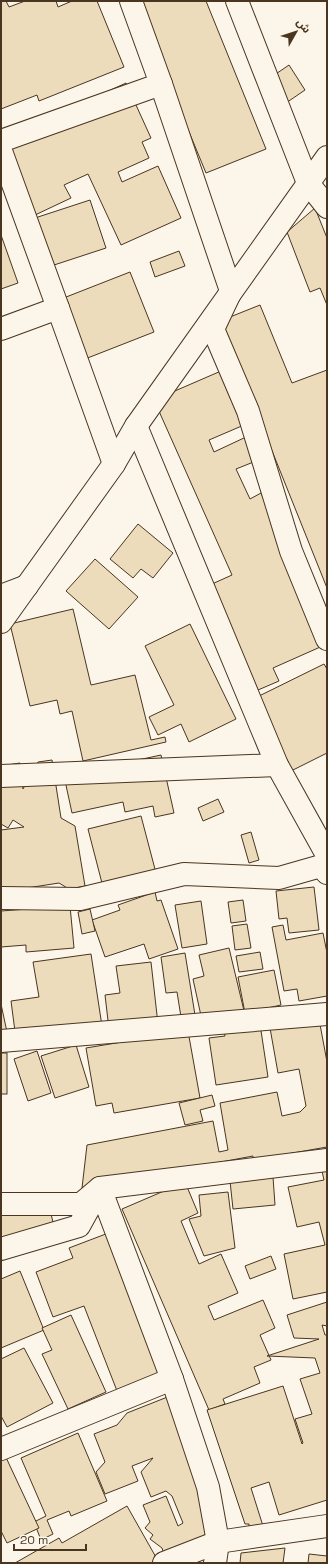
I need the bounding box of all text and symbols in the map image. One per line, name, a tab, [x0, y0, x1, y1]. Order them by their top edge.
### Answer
north arrow	[276, 12, 316, 52]
text: ش	[294, 15, 314, 36]
scale bar	[14, 1526, 86, 1552]
text: 20 m	[20, 1532, 48, 1548]

